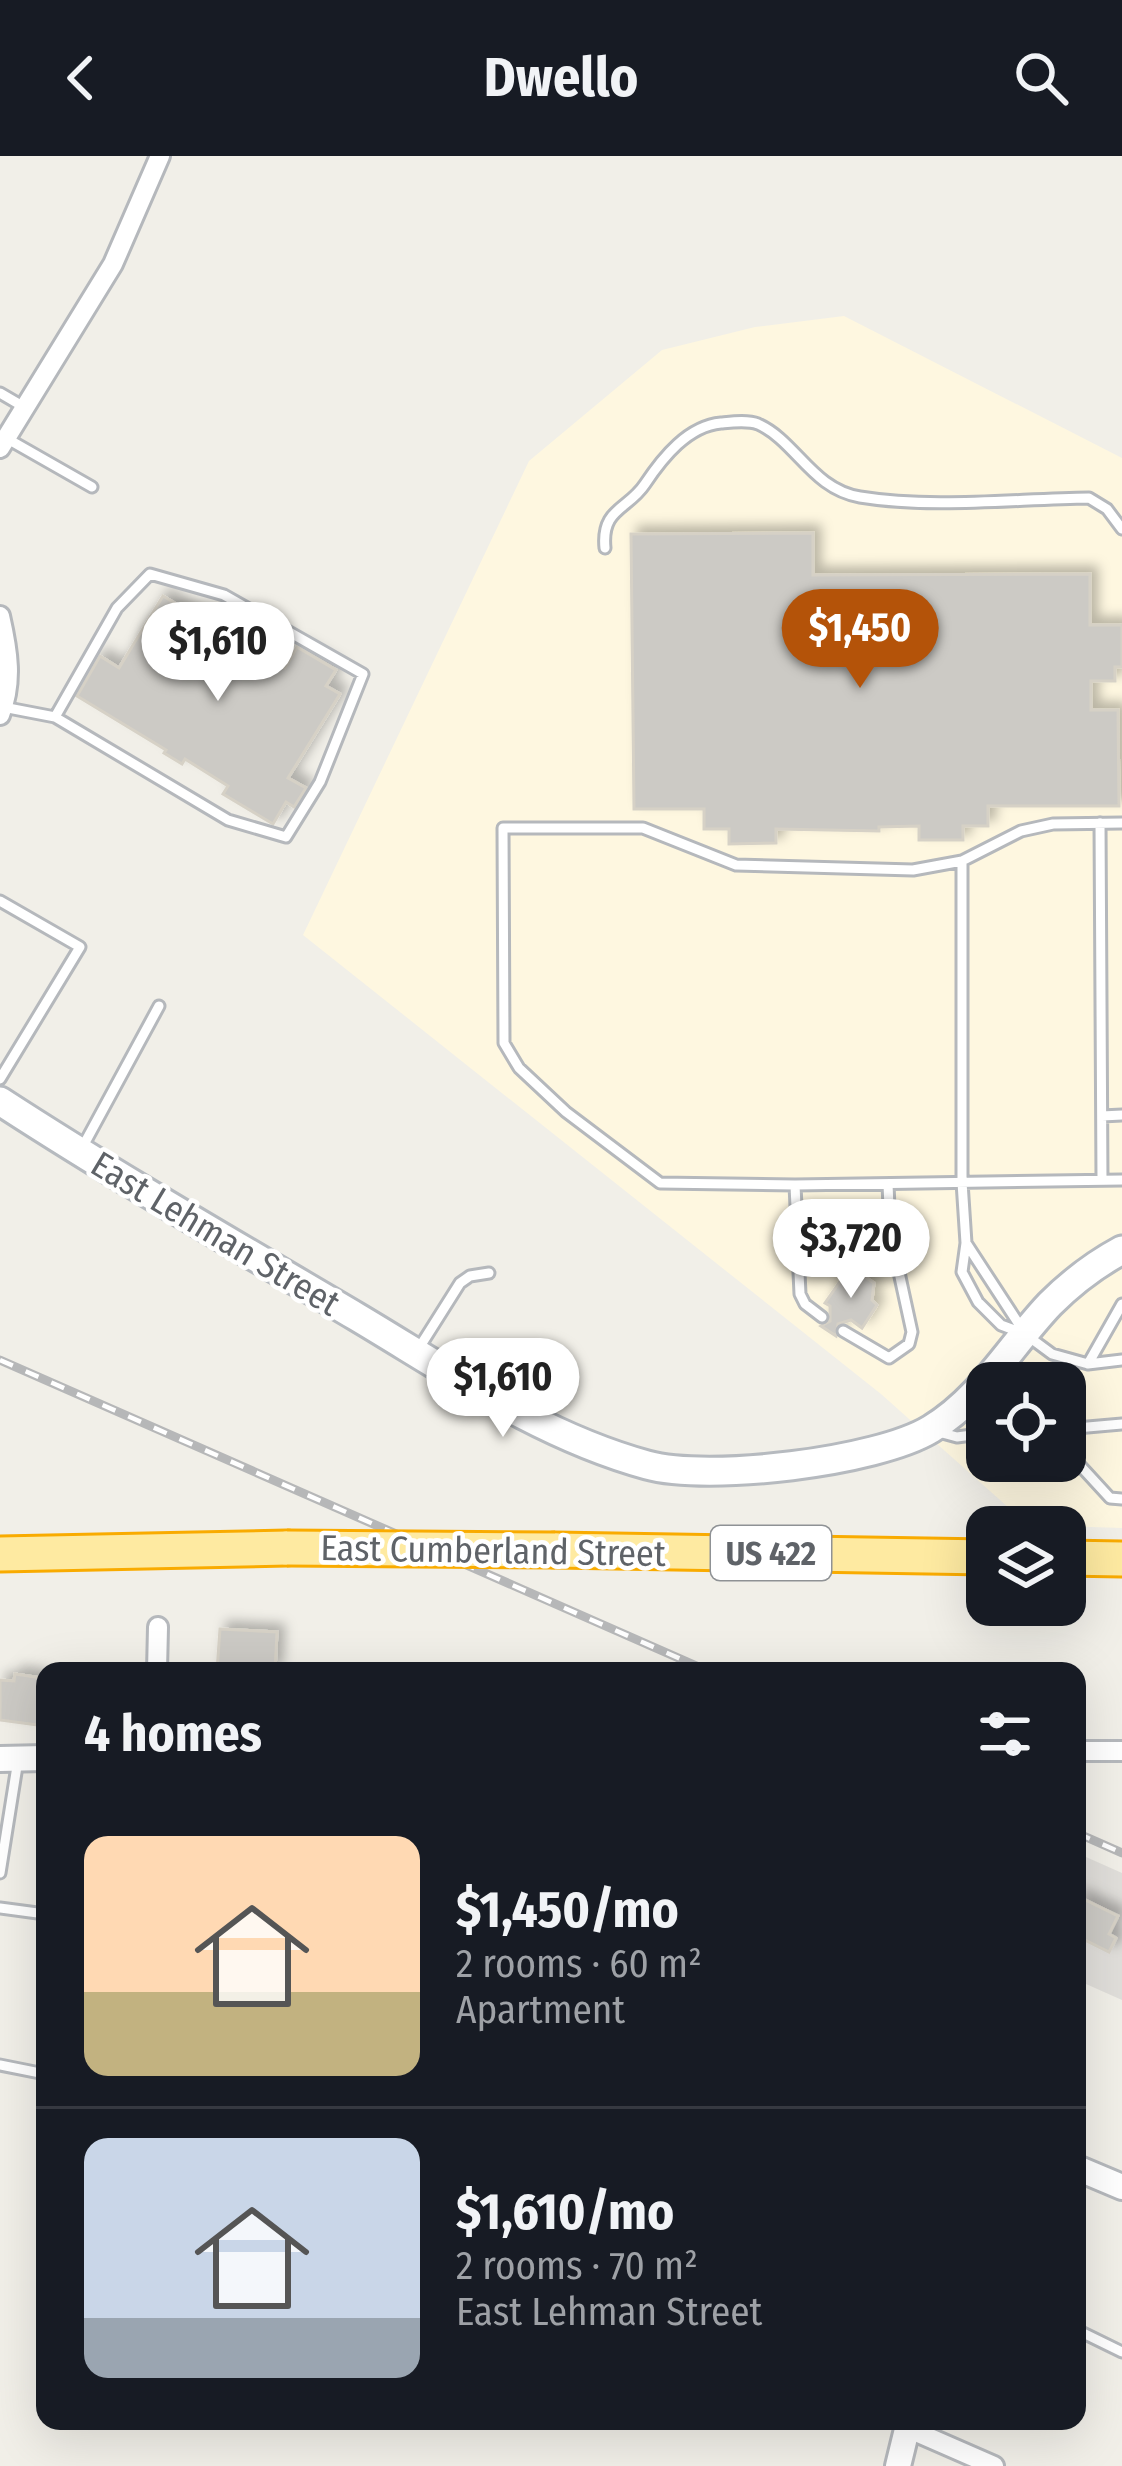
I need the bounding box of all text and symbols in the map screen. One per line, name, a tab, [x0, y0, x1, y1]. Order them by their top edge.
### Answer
icon: back	[48, 45, 114, 111]
icon: search	[1008, 45, 1074, 111]
text: Dwello	[484, 46, 638, 110]
pin: $1,450	[762, 589, 958, 691]
pin: $1,610	[120, 602, 316, 704]
text: $1,450	[809, 605, 911, 651]
text: $1,610	[168, 618, 268, 664]
street label: East Lehman Street	[83, 1142, 348, 1326]
pin: $3,720	[753, 1199, 949, 1301]
text: $3,720	[800, 1215, 902, 1261]
pin: $1,610	[405, 1338, 601, 1440]
text: $1,610	[453, 1354, 553, 1400]
map controls	[966, 1362, 1086, 1626]
button: locate	[966, 1362, 1086, 1482]
button: layers	[966, 1506, 1086, 1626]
street label: East Cumberland Street	[320, 1526, 666, 1576]
road number: US 422	[711, 1526, 831, 1580]
icon: filters	[972, 1701, 1038, 1767]
text: 4 homes	[84, 1703, 262, 1765]
text: $1,450/mo	[456, 1879, 679, 1941]
icon: home	[180, 1884, 324, 2028]
text: 2 rooms · 60 m²	[456, 1941, 702, 1987]
text: Apartment	[456, 1987, 625, 2033]
text: $1,610/mo	[456, 2181, 674, 2243]
icon: home	[180, 2186, 324, 2330]
text: 2 rooms · 70 m²	[456, 2243, 698, 2289]
text: East Lehman Street	[456, 2289, 762, 2335]

